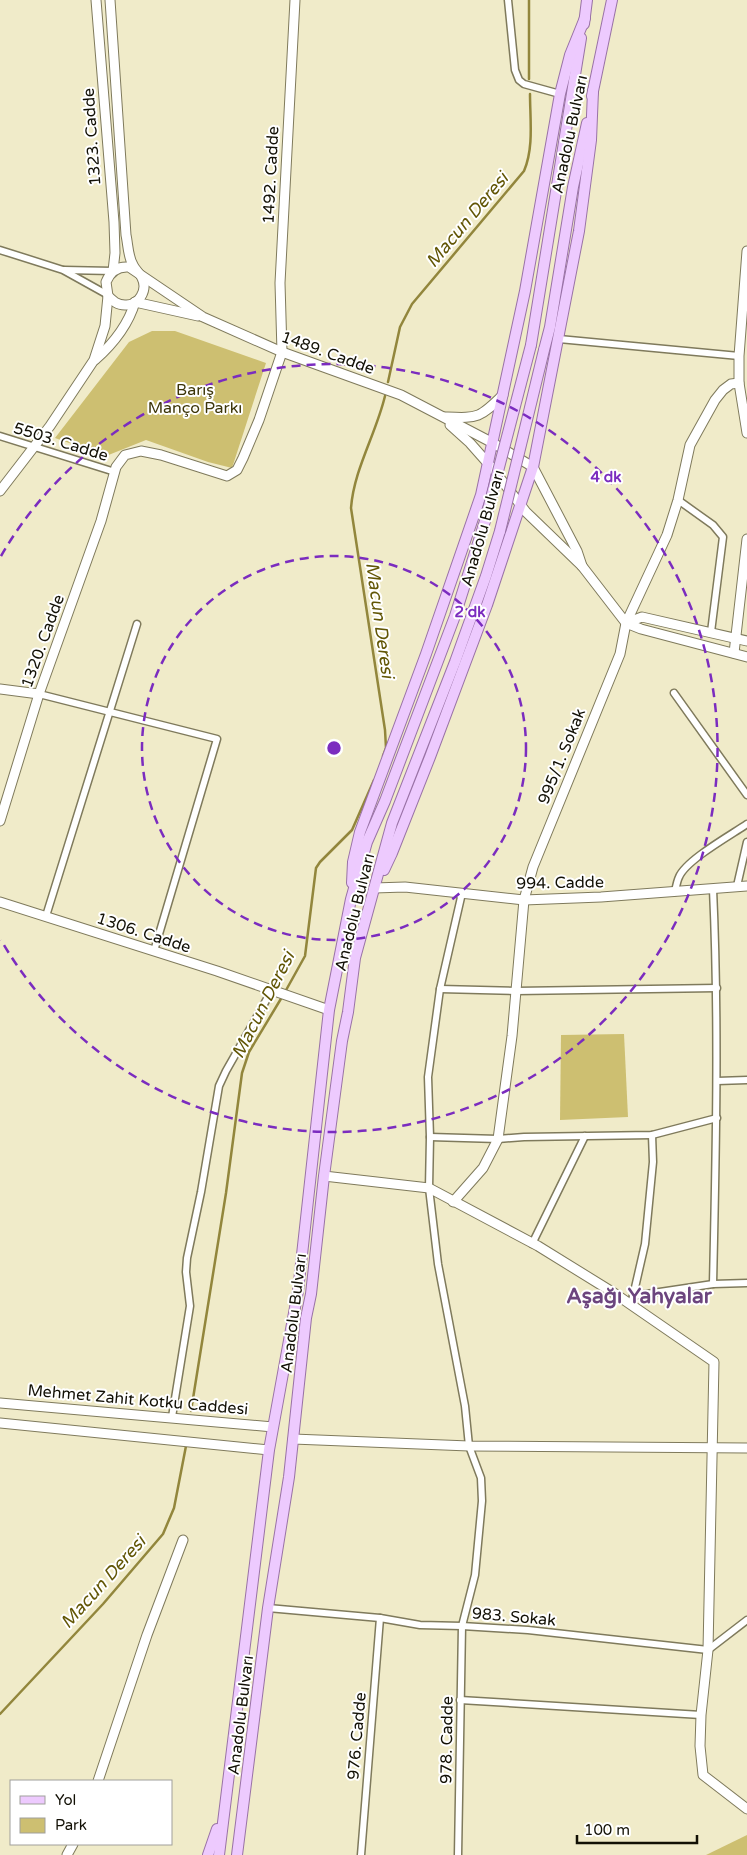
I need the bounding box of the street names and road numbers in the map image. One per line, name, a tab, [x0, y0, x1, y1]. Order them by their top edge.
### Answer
street label: Anadolu Bulvarı	[548, 73, 592, 195]
street label: 1323. Cadde	[79, 87, 105, 186]
street label: 1492. Cadde	[258, 126, 284, 224]
street label: 1489. Cadde	[278, 327, 377, 379]
street label: 5503. Cadde	[11, 418, 110, 466]
street label: Anadolu Bulvarı	[457, 468, 509, 589]
street label: 1320. Cadde	[17, 592, 69, 691]
street label: 995/1. Sokak	[534, 705, 590, 807]
street label: Anadolu Bulvarı	[331, 851, 379, 973]
street label: 994. Cadde	[516, 872, 604, 894]
street label: 1306. Cadde	[94, 908, 193, 958]
street label: Anadolu Bulvarı	[277, 1252, 311, 1374]
street label: Mehmet Zahit Kotku Caddesi	[27, 1380, 249, 1420]
street label: 983. Sokak	[471, 1603, 557, 1631]
street label: Anadolu Bulvarı	[224, 1654, 258, 1776]
street label: 976. Cadde	[343, 1691, 371, 1781]
street label: 978. Cadde	[436, 1696, 458, 1784]

